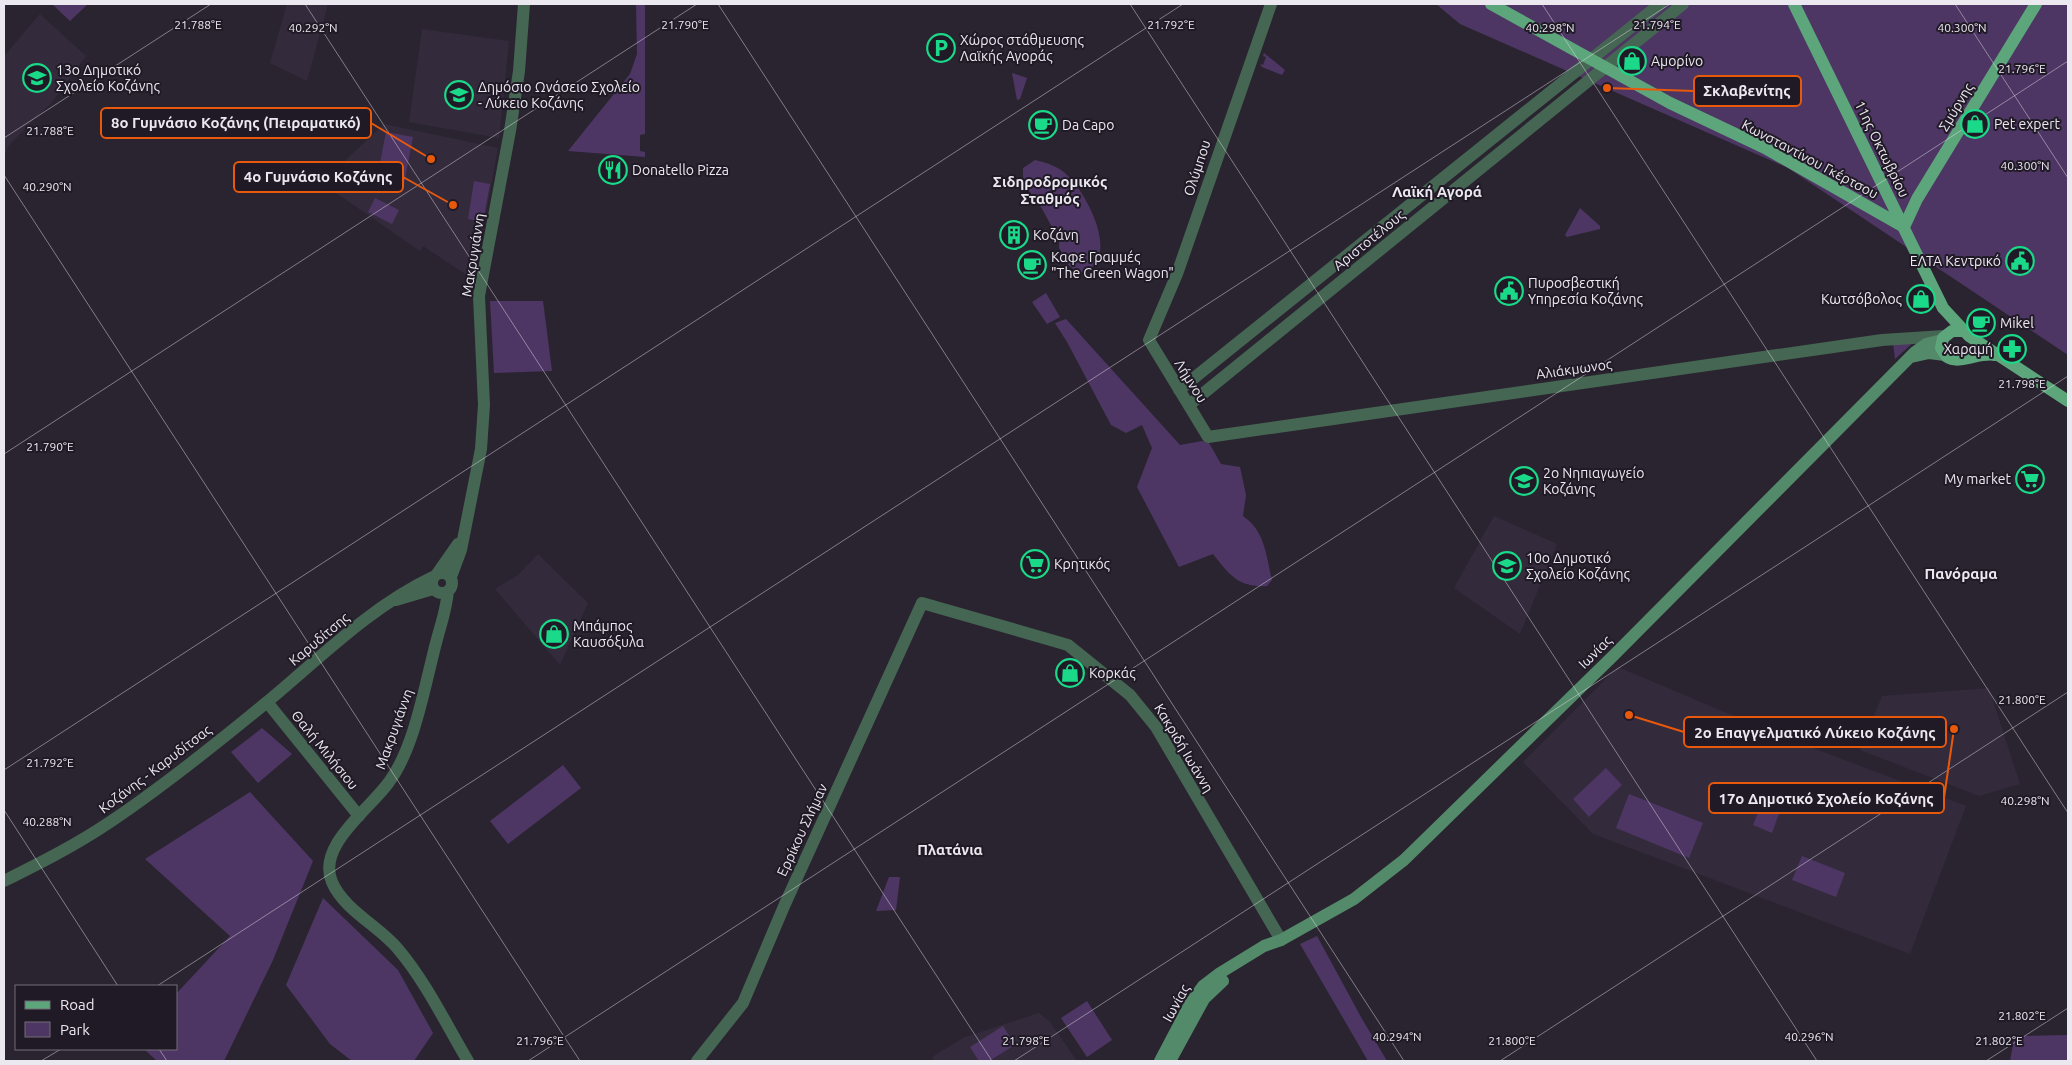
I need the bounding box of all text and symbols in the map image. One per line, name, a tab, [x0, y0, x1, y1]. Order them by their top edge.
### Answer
text: 21.788°E	[174, 18, 222, 31]
text: 21.790°E	[661, 18, 709, 31]
text: 21.792°E	[1147, 18, 1195, 31]
text: 21.794°E	[1633, 18, 1681, 31]
text: 40.292°N	[288, 21, 338, 34]
text: 40.298°N	[1525, 21, 1575, 34]
text: 40.300°N	[1937, 21, 1987, 34]
place label: Χώρος στάθμευσης Λαϊκής Αγοράς	[960, 32, 1084, 64]
parking icon: Χώρος στάθμευσης Λαϊκής Αγοράς	[926, 33, 956, 63]
shop icon: Αμορίνο	[1617, 46, 1647, 76]
place label: Αμορίνο	[1651, 53, 1703, 69]
place label: 13ο Δημοτικό Σχολείο Κοζάνης	[56, 62, 160, 94]
text: 21.796°E	[1998, 62, 2046, 75]
school or university icon: 13ο Δημοτικό Σχολείο Κοζάνης	[22, 63, 52, 93]
callout: Σκλαβενίτης	[1694, 76, 1801, 106]
place label: Δημόσιο Ωνάσειο Σχολείο - Λύκειο Κοζάνης	[478, 79, 640, 111]
school or university icon: Δημόσιο Ωνάσειο Σχολείο - Λύκειο Κοζάνης	[444, 80, 474, 110]
street label: Σμύρνης	[1935, 80, 1977, 134]
text: Σκλαβενίτης	[1703, 82, 1791, 99]
street label: 11ης Οκτωβρίου	[1852, 98, 1912, 200]
callout: 8ο Γυμνάσιο Κοζάνης (Πειραματικό)	[101, 108, 371, 138]
shop icon: Pet expert	[1960, 109, 1990, 139]
cafe icon: Da Capo	[1028, 110, 1058, 140]
text: 8ο Γυμνάσιο Κοζάνης (Πειραματικό)	[111, 114, 361, 132]
street label: Κωνσταντίνου Γκέρτσου	[1739, 116, 1881, 202]
place label: Pet expert	[1994, 116, 2061, 132]
place label: Da Capo	[1062, 117, 1114, 133]
text: 21.788°E	[26, 124, 74, 137]
street label: Ολύμπου	[1180, 138, 1214, 198]
restaurant icon: Donatello Pizza	[598, 155, 628, 185]
text: 40.300°N	[2000, 159, 2050, 172]
callout: 4ο Γυμνάσιο Κοζάνης	[234, 162, 403, 192]
place label: Donatello Pizza	[632, 162, 729, 178]
text: 4ο Γυμνάσιο Κοζάνης	[244, 168, 392, 186]
district label: Σιδηροδρομικός Σταθμός	[993, 173, 1107, 207]
text: 40.290°N	[22, 180, 72, 193]
district label: Λαϊκή Αγορά	[1392, 183, 1482, 200]
street label: Αριστοτέλους	[1330, 206, 1408, 274]
street label: Μακρυγιάννη	[458, 212, 488, 298]
building icon: Κοζάνη	[999, 220, 1029, 250]
place label: Κοζάνη	[1033, 227, 1079, 243]
public building icon: ΕΛΤΑ Κεντρικό	[2005, 246, 2035, 276]
place label: Καφε Γραμμές "The Green Wagon"	[1051, 249, 1174, 281]
cafe icon: Καφε Γραμμές "The Green Wagon"	[1017, 250, 1047, 280]
place label: ΕΛΤΑ Κεντρικό	[1910, 253, 2001, 269]
place label: Πυροσβεστική Υπηρεσία Κοζάνης	[1528, 275, 1643, 307]
public building icon: Πυροσβεστική Υπηρεσία Κοζάνης	[1494, 276, 1524, 306]
shop icon: Κωτσόβολος	[1906, 284, 1936, 314]
place label: Κωτσόβολος	[1821, 291, 1903, 307]
cafe icon: Mikel	[1966, 308, 1996, 338]
place label: Mikel	[2000, 315, 2034, 331]
pharmacy icon: Χαραμή	[1997, 334, 2027, 364]
place label: Χαραμή	[1943, 341, 1993, 357]
street label: Λήμνου	[1172, 356, 1210, 406]
street label: Αλιάκμωνος	[1535, 356, 1614, 382]
text: 21.798°E	[1998, 377, 2046, 390]
text: 21.790°E	[26, 440, 74, 453]
supermarket icon: My market	[2015, 464, 2045, 494]
place label: 2ο Νηπιαγωγείο Κοζάνης	[1543, 465, 1644, 497]
school or university icon: 2ο Νηπιαγωγείο Κοζάνης	[1509, 466, 1539, 496]
place label: My market	[1944, 471, 2011, 487]
supermarket icon: Κρητικός	[1020, 549, 1050, 579]
place label: 10ο Δημοτικό Σχολείο Κοζάνης	[1526, 550, 1630, 582]
school or university icon: 10ο Δημοτικό Σχολείο Κοζάνης	[1492, 551, 1522, 581]
place label: Κρητικός	[1054, 556, 1111, 572]
district label: Πανόραμα	[1924, 565, 1998, 582]
street label: Καρυδίτσης	[286, 609, 353, 669]
place label: Μπάμπος Καυσόξυλα	[573, 618, 645, 650]
shop icon: Μπάμπος Καυσόξυλα	[539, 619, 569, 649]
street label: Ιωνίας	[1575, 632, 1615, 672]
shop icon: Κορκάς	[1055, 658, 1085, 688]
place label: Κορκάς	[1089, 665, 1136, 681]
street label: Μακρυγιάννη	[372, 687, 416, 771]
text: 21.800°E	[1998, 693, 2046, 706]
street label: Κακριδή Ιωάννη	[1151, 701, 1217, 795]
street label: Θαλή Μιλήσιου	[288, 707, 362, 793]
callout: 2ο Επαγγελματικό Λύκειο Κοζάνης	[1684, 717, 1946, 747]
street label: Κοζάνης - Καρυδίτσας	[96, 721, 215, 817]
text: 2ο Επαγγελματικό Λύκειο Κοζάνης	[1694, 724, 1936, 742]
text: 21.792°E	[26, 756, 74, 769]
street label: Ερρίκου Σλήμαν	[774, 781, 831, 879]
callout: 17ο Δημοτικό Σχολείο Κοζάνης	[1709, 783, 1944, 813]
text: 17ο Δημοτικό Σχολείο Κοζάνης	[1718, 790, 1934, 808]
text: 40.298°N	[2000, 794, 2050, 807]
text: 40.288°N	[22, 815, 72, 828]
district label: Πλατάνια	[917, 841, 983, 858]
street label: Ιωνίας	[1159, 981, 1193, 1025]
legend	[15, 985, 178, 1050]
text: Road	[60, 996, 95, 1013]
text: 21.802°E	[1998, 1009, 2046, 1022]
text: Park	[60, 1021, 90, 1038]
text: 40.294°N	[1372, 1030, 1422, 1043]
text: 40.296°N	[1784, 1030, 1834, 1043]
text: 21.796°E	[516, 1034, 564, 1047]
text: 21.798°E	[1002, 1034, 1050, 1047]
text: 21.800°E	[1488, 1034, 1536, 1047]
text: 21.802°E	[1975, 1034, 2023, 1047]

